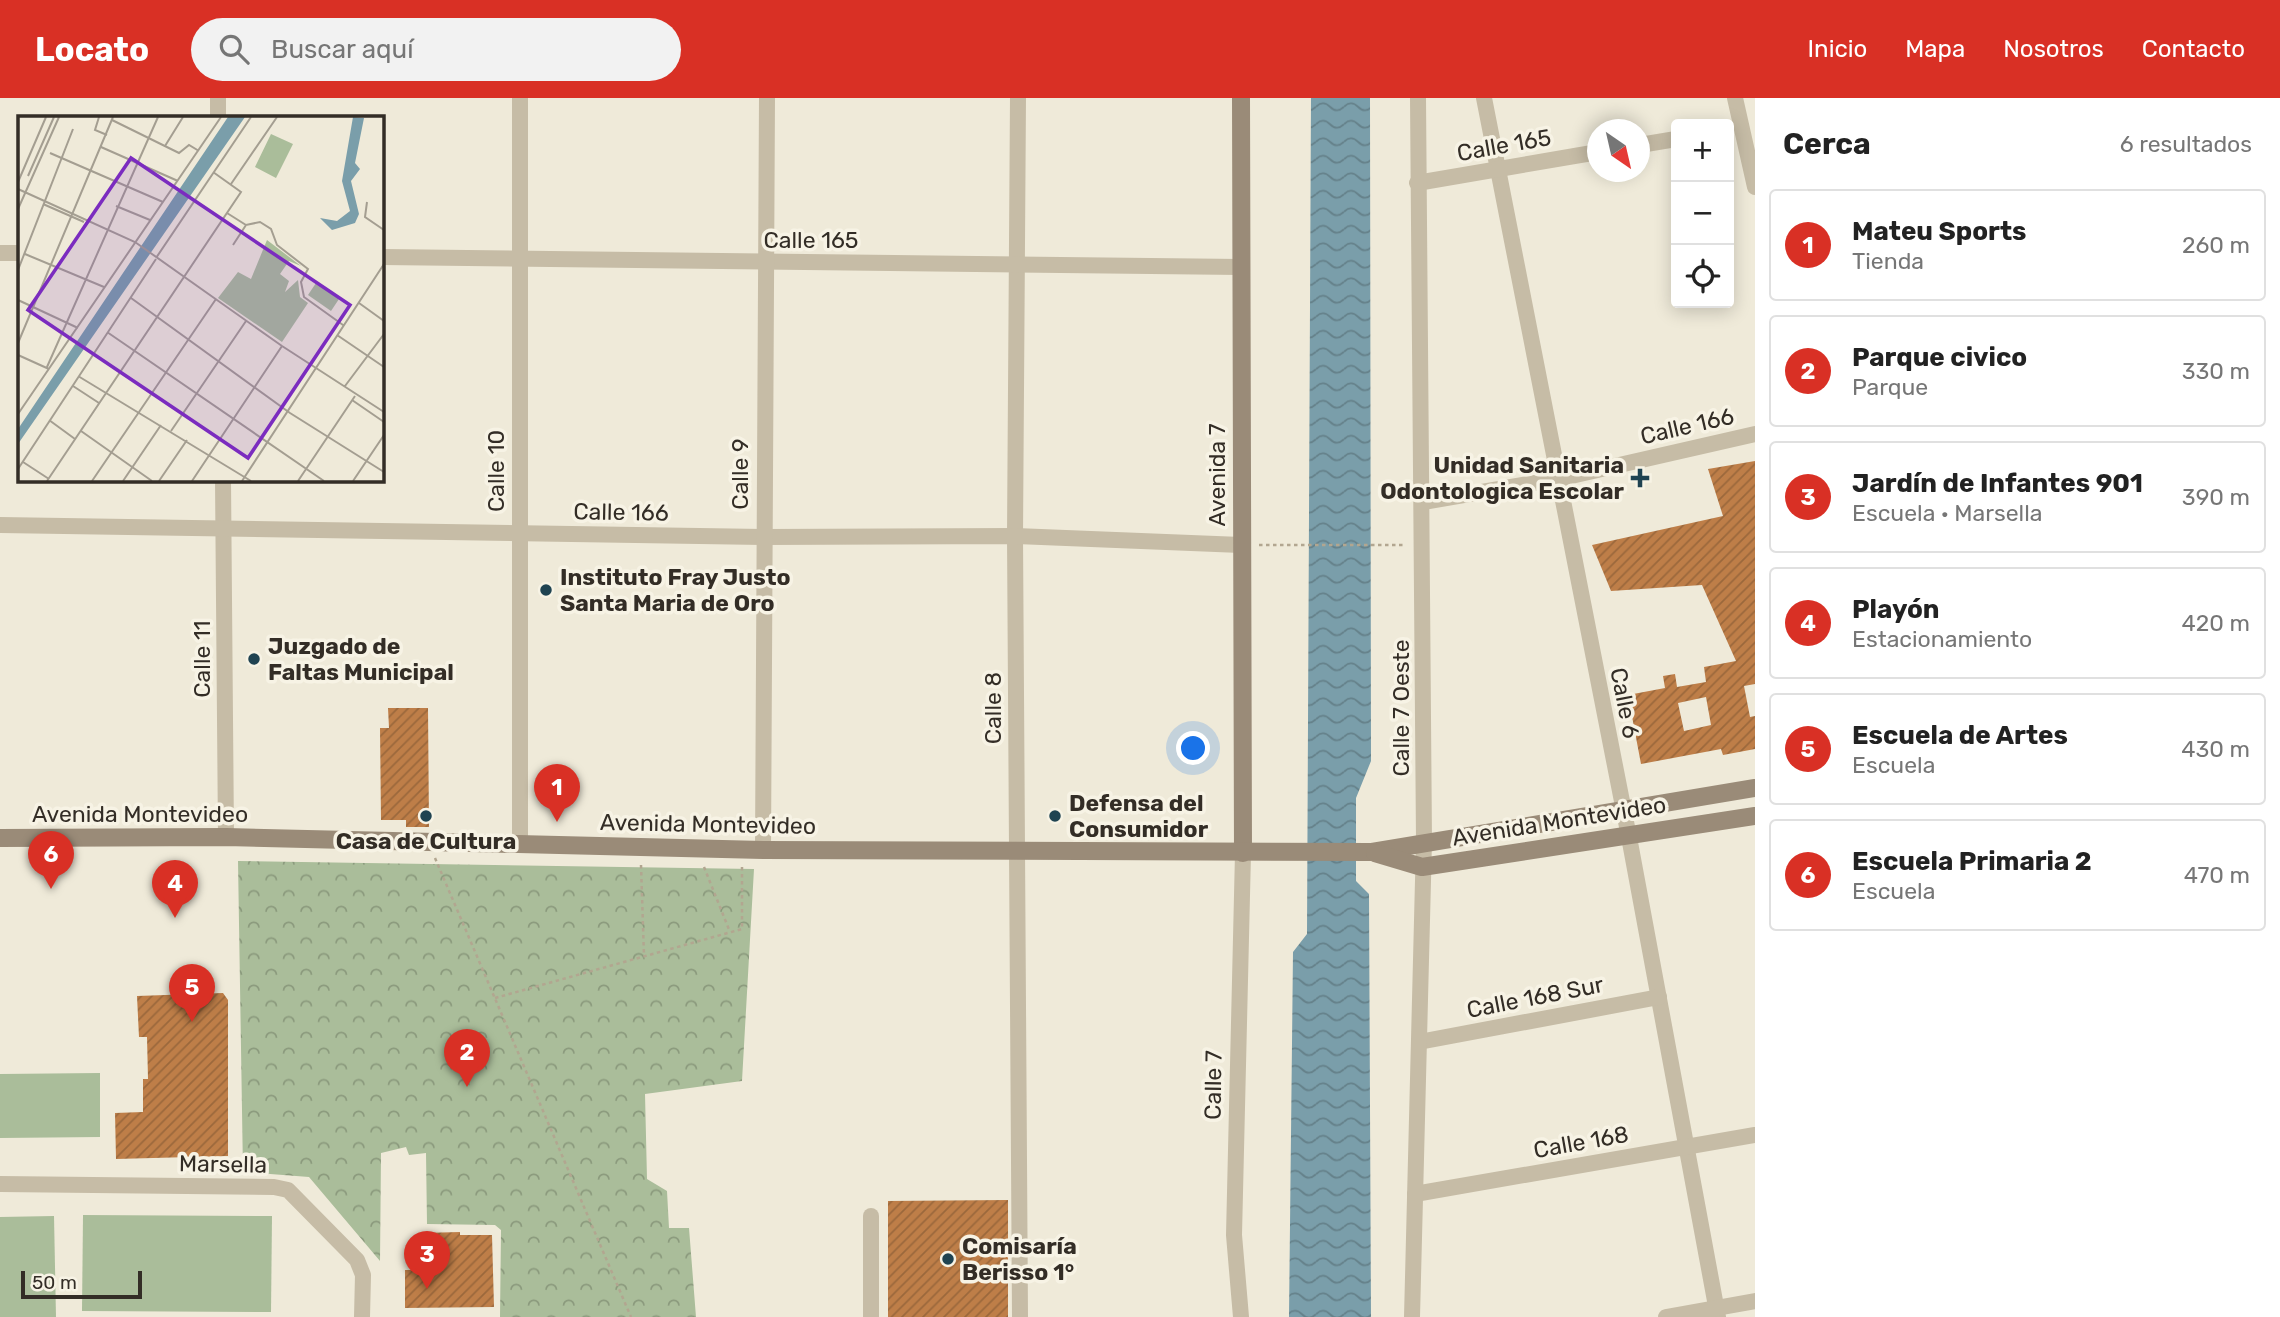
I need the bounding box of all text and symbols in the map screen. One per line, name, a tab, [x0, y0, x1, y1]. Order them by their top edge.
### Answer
search box	[191, 18, 681, 81]
text: Locato	[35, 30, 149, 69]
icon: search	[215, 30, 253, 68]
text: Buscar aquí	[271, 34, 414, 65]
text: Inicio	[1808, 35, 1867, 63]
text: Mapa	[1905, 35, 1965, 63]
text: Nosotros	[2003, 35, 2104, 63]
text: Contacto	[2142, 35, 2245, 63]
inset map	[18, 116, 383, 481]
north arrow	[1587, 119, 1650, 182]
map controls	[1671, 119, 1734, 308]
button: +	[1671, 119, 1734, 182]
street label: Calle 165	[1455, 123, 1553, 167]
text: Cerca	[1783, 126, 1871, 162]
text: 6 resultados	[2120, 130, 2252, 158]
button: −	[1671, 182, 1734, 245]
text: Mateu Sports	[1852, 216, 2026, 247]
street label: Calle 165	[763, 226, 859, 254]
text: 1	[1802, 231, 1814, 259]
text: 260 m	[2182, 231, 2250, 259]
button: locate	[1671, 245, 1734, 308]
text: Tienda	[1852, 247, 1924, 275]
text: Parque civico	[1852, 342, 2027, 373]
text: 2	[1801, 357, 1815, 385]
text: 330 m	[2182, 357, 2250, 385]
text: Parque	[1852, 373, 1928, 401]
street label: Calle 166	[1637, 402, 1737, 450]
street label: Avenida 7	[1203, 423, 1231, 527]
street label: Calle 10	[482, 430, 510, 512]
street label: Calle 9	[726, 438, 754, 510]
place label: Unidad Sanitaria Odontologica Escolar	[1380, 451, 1625, 505]
marker: Unidad Sanitaria Odontologica Escolar	[1630, 468, 1650, 488]
text: Jardín de Infantes 901	[1852, 468, 2143, 499]
text: 3	[1800, 483, 1816, 511]
text: 390 m	[2182, 483, 2250, 511]
street label: Calle 166	[573, 497, 669, 527]
text: Escuela · Marsella	[1852, 499, 2042, 527]
place label: Instituto Fray Justo Santa Maria de Oro	[560, 563, 790, 617]
marker: Instituto Fray Justo Santa Maria de Oro	[538, 582, 554, 598]
text: Playón	[1852, 594, 1940, 625]
text: 4	[1800, 609, 1816, 637]
text: 420 m	[2182, 609, 2250, 637]
street label: Calle 11	[188, 620, 216, 698]
text: Estacionamiento	[1852, 625, 2032, 653]
place label: Juzgado de Faltas Municipal	[268, 632, 454, 686]
street label: Calle 7 Oeste	[1387, 639, 1415, 777]
marker: Juzgado de Faltas Municipal	[246, 651, 262, 667]
street label: Calle 6	[1604, 665, 1646, 741]
street label: Calle 8	[979, 672, 1007, 744]
text: Escuela de Artes	[1852, 720, 2068, 751]
your location	[1176, 731, 1210, 765]
text: 5	[1801, 735, 1815, 763]
text: 430 m	[2181, 735, 2250, 763]
text: Escuela	[1852, 751, 1935, 779]
pin: 1	[534, 764, 580, 822]
place label: Defensa del Consumidor	[1069, 789, 1209, 843]
street label: Avenida Montevideo	[1450, 790, 1668, 852]
street label: Avenida Montevideo	[32, 800, 248, 828]
marker: Casa de Cultura	[418, 808, 434, 824]
street label: Avenida Montevideo	[600, 808, 816, 840]
marker: Defensa del Consumidor	[1047, 808, 1063, 824]
place label: Casa de Cultura	[336, 827, 516, 855]
pin: 6	[28, 831, 74, 889]
text: Escuela Primaria 2	[1852, 846, 2092, 877]
pin: 4	[152, 860, 198, 918]
text: 6	[1801, 861, 1815, 889]
text: 470 m	[2184, 861, 2250, 889]
text: Escuela	[1852, 877, 1935, 905]
pin: 5	[169, 964, 215, 1022]
street label: Calle 168 Sur	[1464, 970, 1606, 1024]
pin: 2	[444, 1029, 490, 1087]
street label: Calle 7	[1198, 1050, 1228, 1120]
street label: Calle 168	[1531, 1120, 1631, 1164]
street label: Marsella	[179, 1149, 267, 1179]
pin: 3	[404, 1231, 450, 1289]
place label: Comisaría Berisso 1°	[962, 1232, 1077, 1286]
marker: Comisaría Berisso 1°	[940, 1251, 956, 1267]
scale bar	[21, 1268, 142, 1300]
text: 50 m	[32, 1271, 77, 1294]

